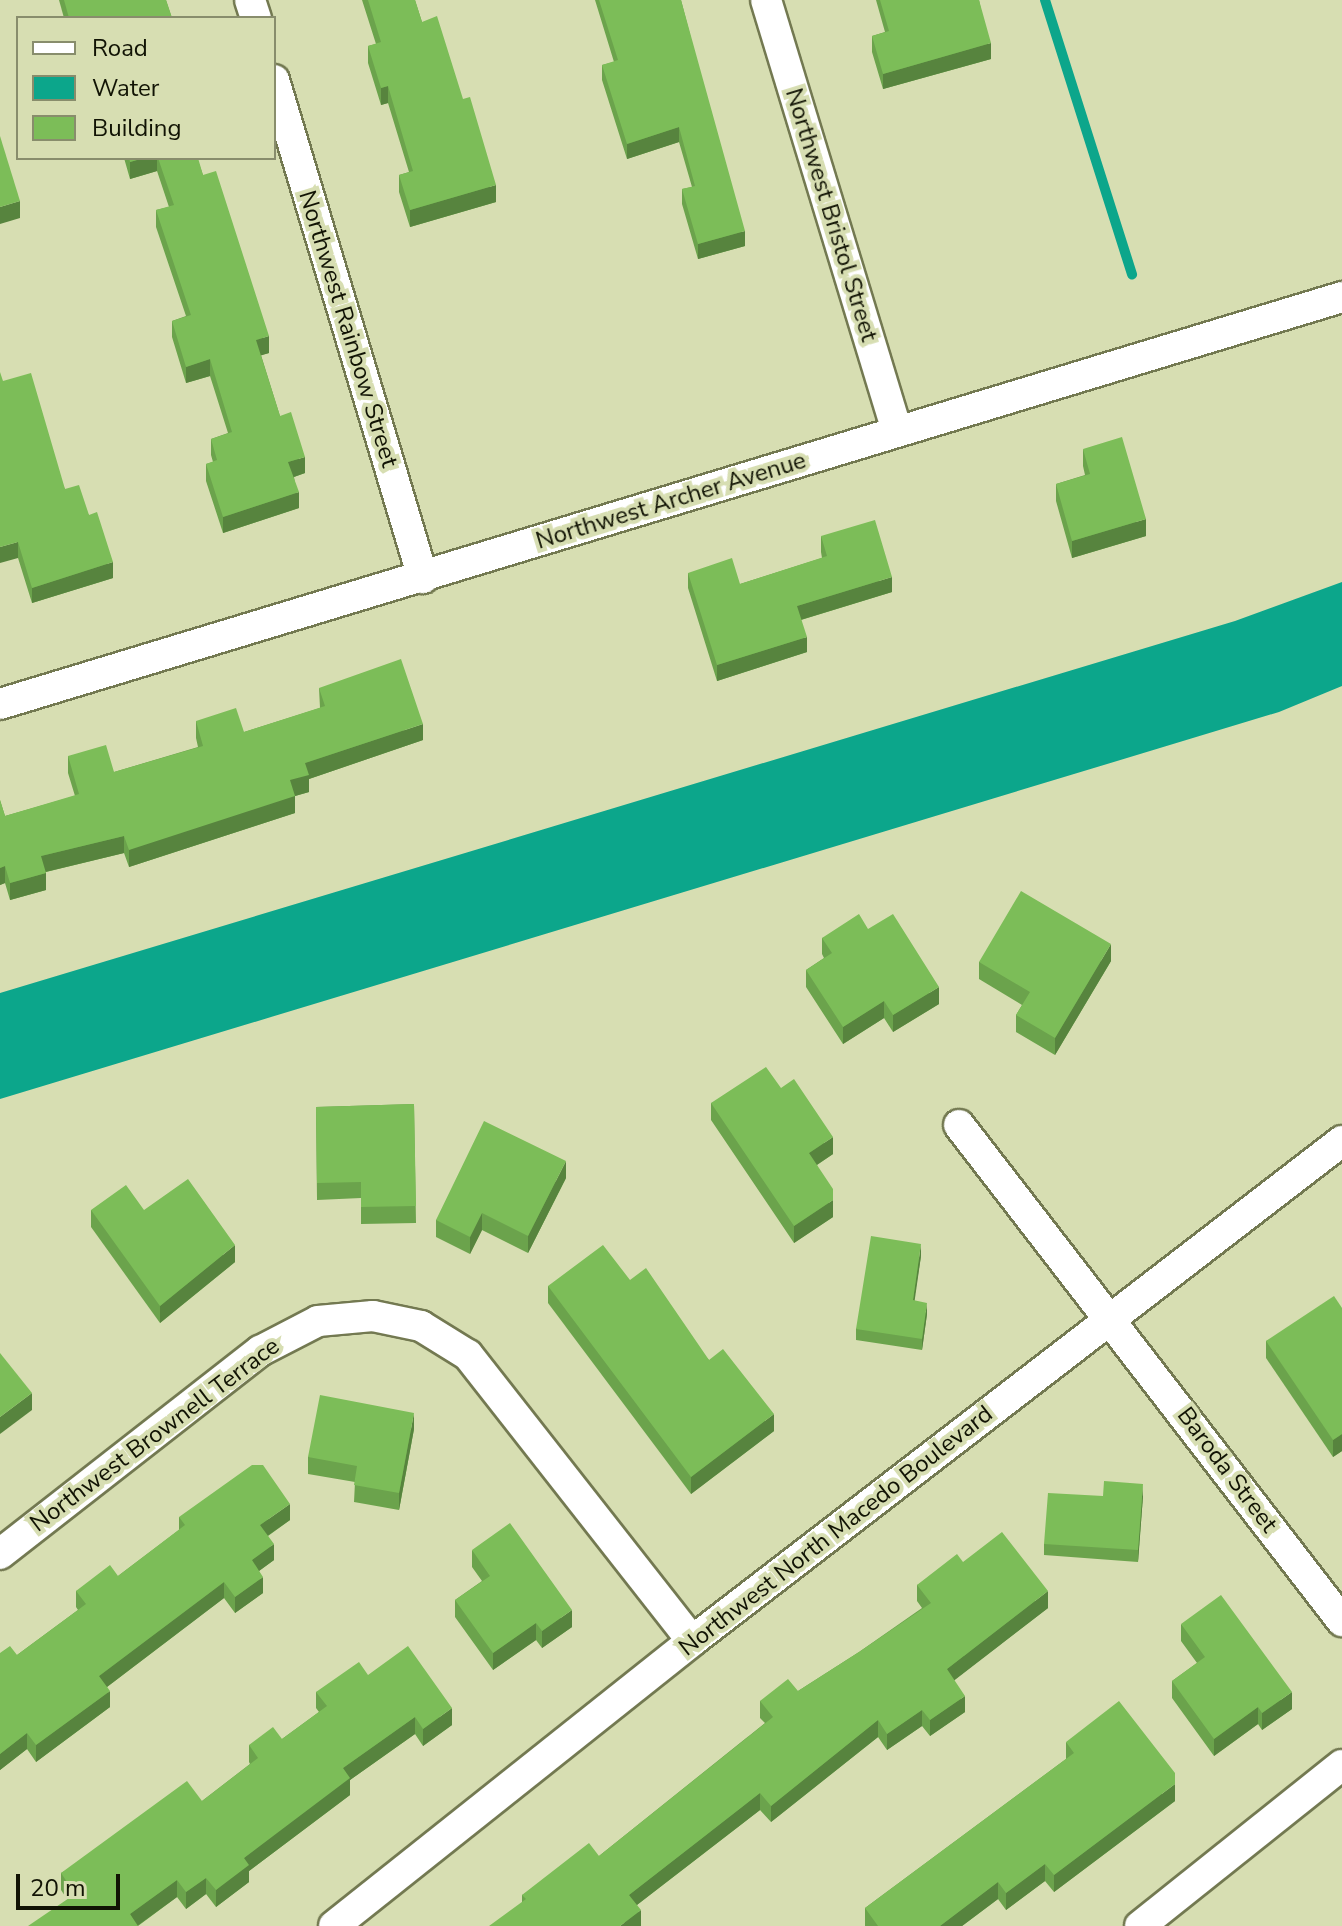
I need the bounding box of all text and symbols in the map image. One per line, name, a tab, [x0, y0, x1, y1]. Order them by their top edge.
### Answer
legend	[16, 16, 276, 160]
text: Road	[92, 32, 148, 64]
text: Water	[92, 72, 159, 104]
street label: Northwest Bristol Street	[779, 85, 883, 345]
text: Building	[92, 112, 182, 144]
street label: Northwest Rainbow Street	[292, 187, 404, 471]
street label: Northwest Archer Avenue	[532, 446, 810, 556]
street label: Northwest Brownell Terrace	[25, 1332, 285, 1538]
street label: Northwest North Macedo Boulevard	[674, 1400, 998, 1662]
street label: Baroda Street	[1171, 1402, 1283, 1538]
scale bar	[20, 1858, 124, 1908]
text: 20 m	[30, 1872, 86, 1904]

